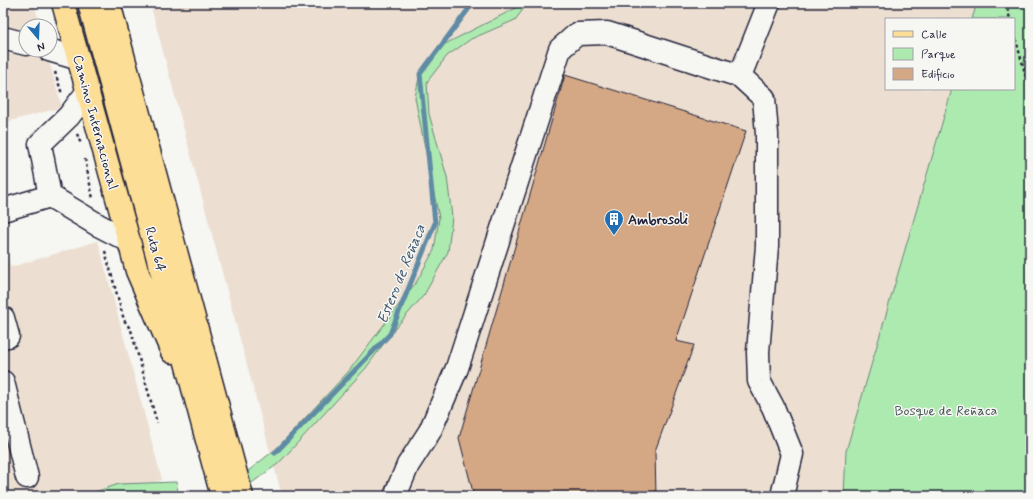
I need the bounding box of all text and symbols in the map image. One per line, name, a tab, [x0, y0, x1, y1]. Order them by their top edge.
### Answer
north arrow	[18, 18, 58, 58]
legend	[885, 18, 1015, 90]
text: Calle	[921, 27, 947, 43]
text: N	[35, 39, 47, 54]
text: Parque	[921, 47, 956, 63]
street label: Camino Internacional	[68, 53, 122, 192]
text: Edificio	[921, 67, 955, 83]
building icon: Ambrosoli	[603, 208, 625, 236]
place label: Ambrosoli	[628, 211, 688, 229]
water label: Estero de Reñaca	[373, 221, 431, 327]
street label: Ruta 64	[140, 225, 170, 274]
park label: Bosque de Reñaca	[895, 402, 998, 420]

